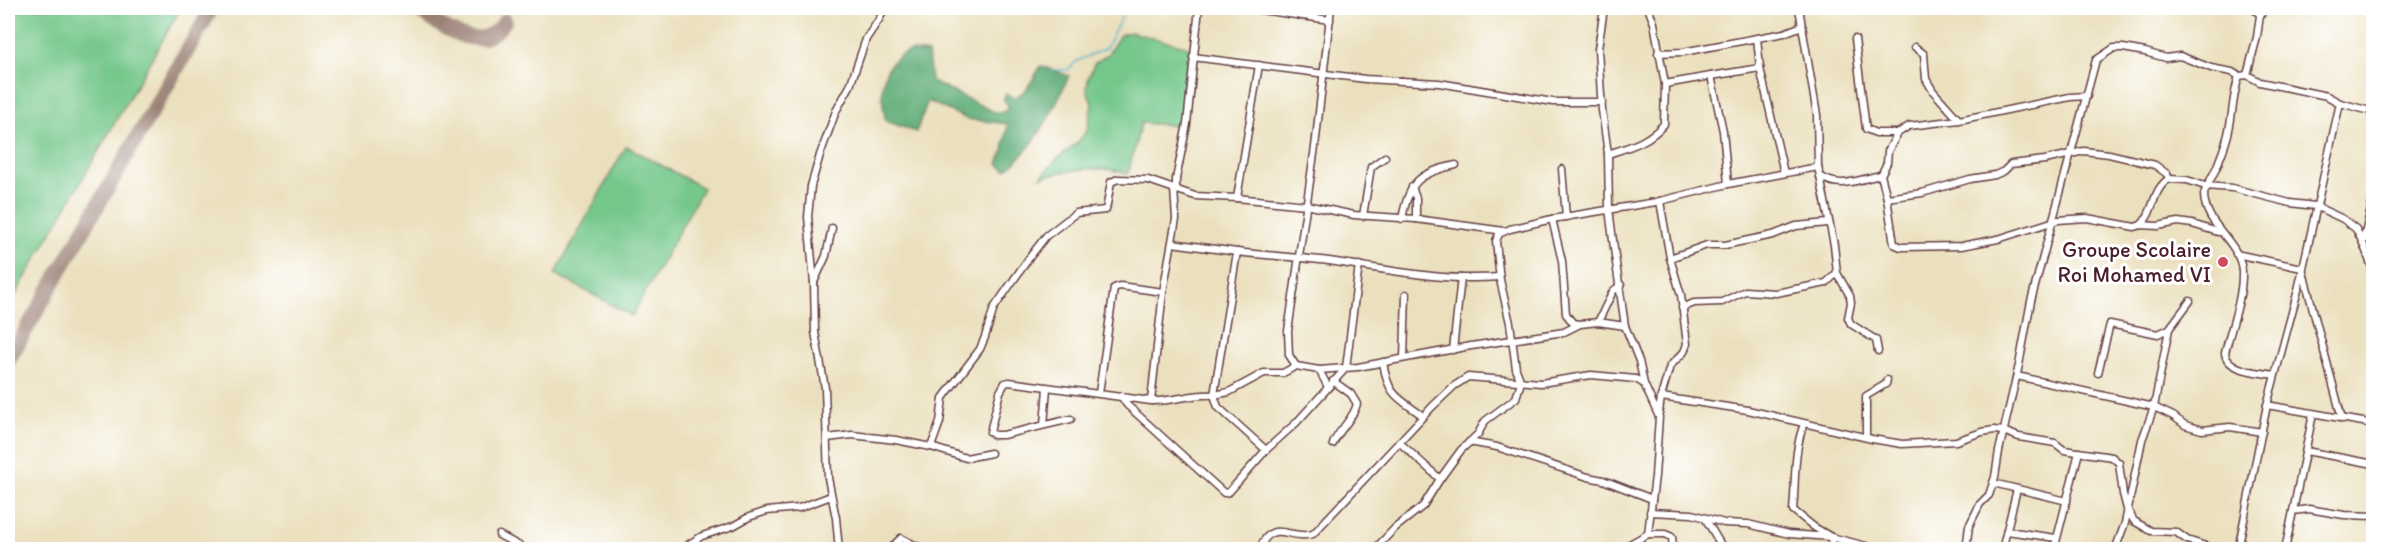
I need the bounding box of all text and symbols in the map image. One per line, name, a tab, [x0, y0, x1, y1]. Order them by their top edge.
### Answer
place label: Groupe Scolaire Roi Mohamed VI	[2058, 236, 2211, 288]
marker: Groupe Scolaire Roi Mohamed VI	[2216, 255, 2230, 269]

